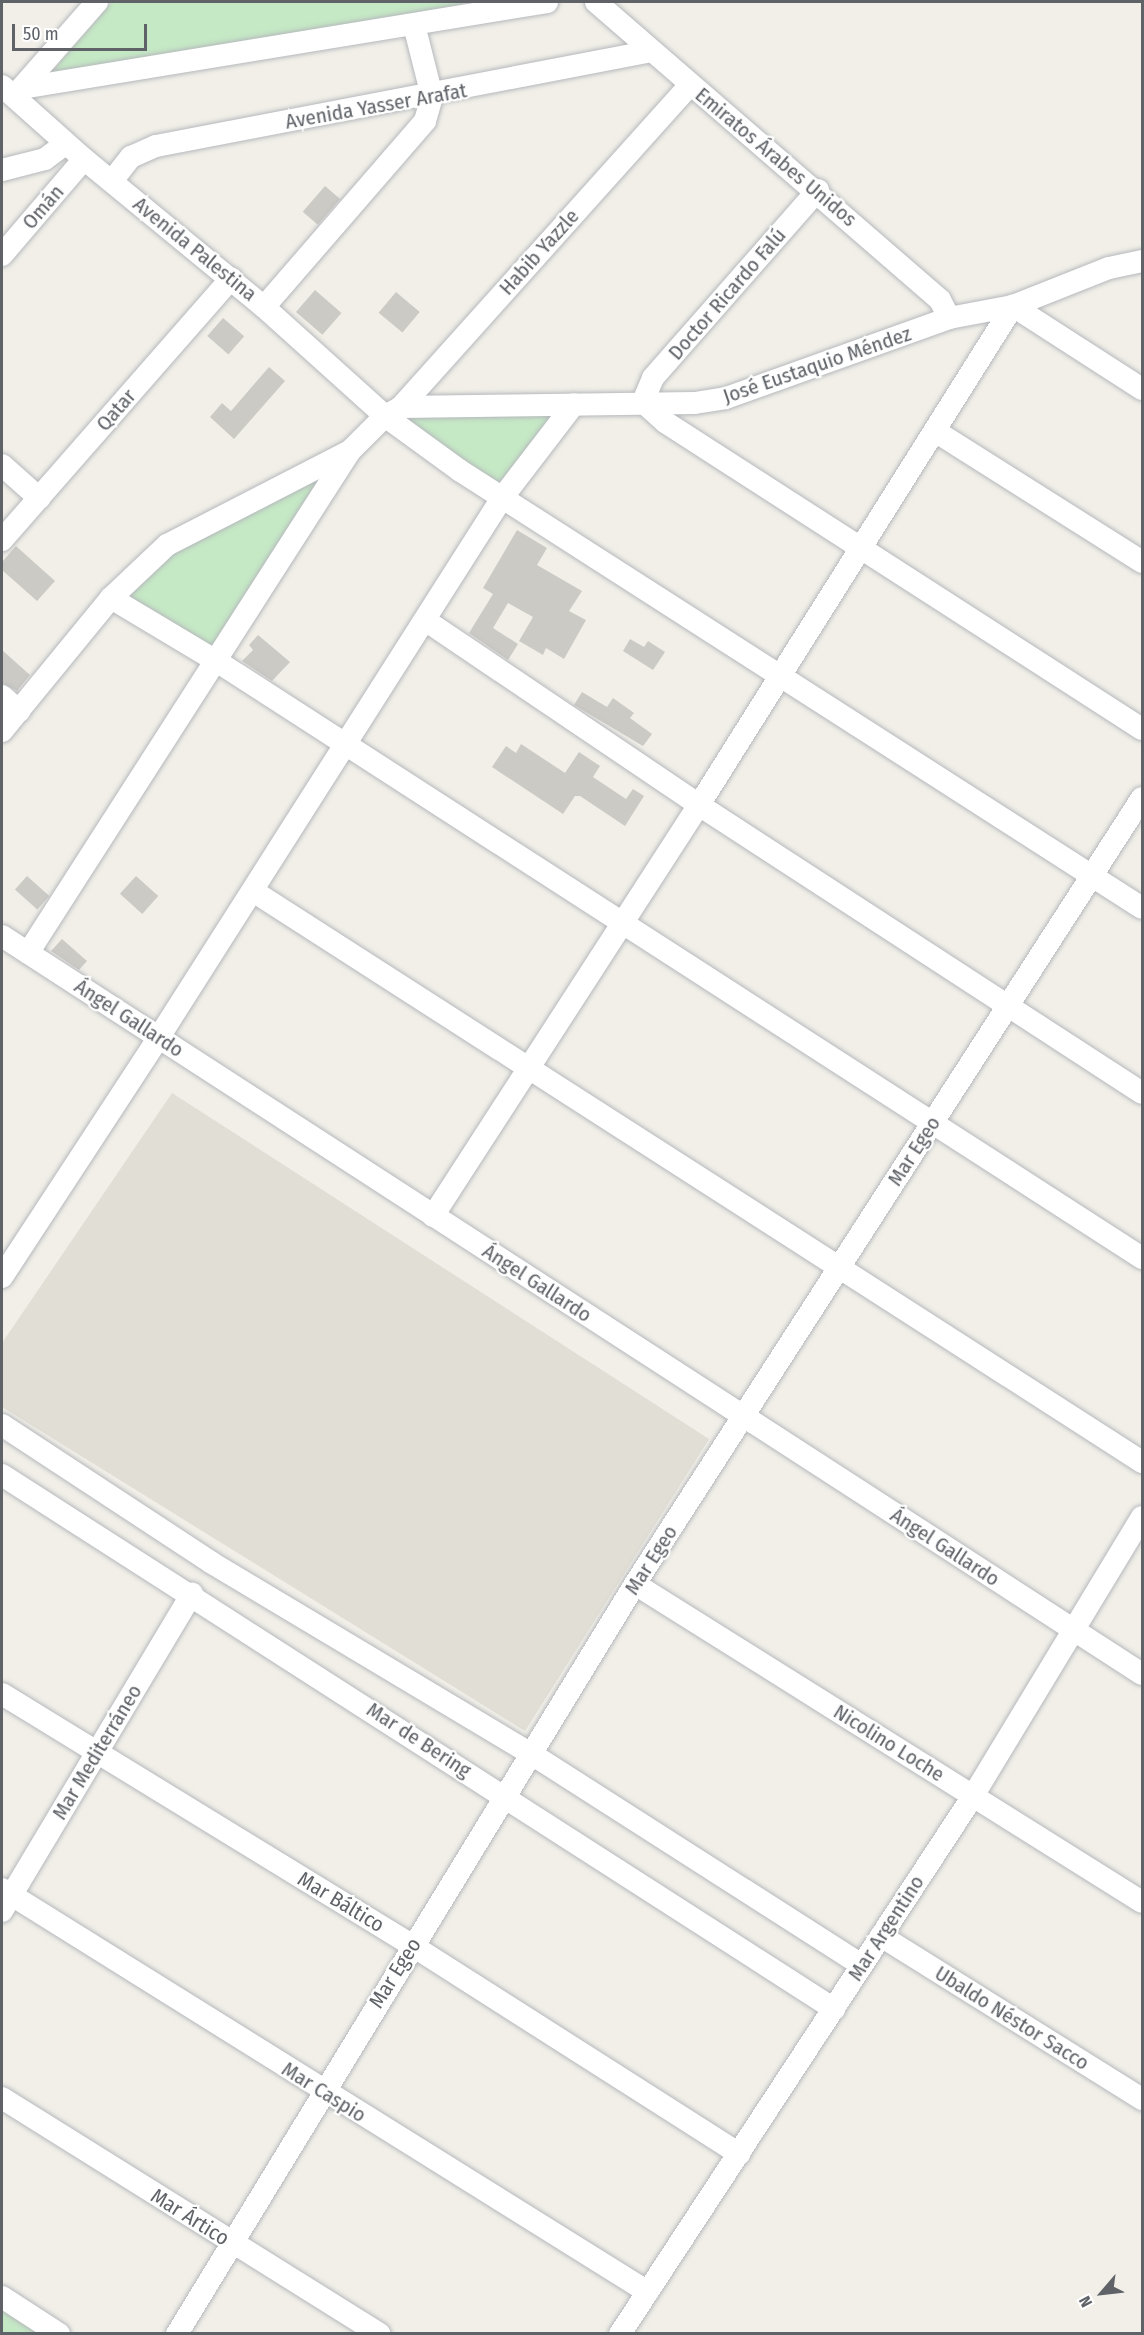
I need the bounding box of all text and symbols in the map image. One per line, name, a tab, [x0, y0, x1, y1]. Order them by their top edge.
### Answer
scale bar	[15, 12, 150, 50]
text: 50 m	[23, 23, 59, 45]
street label: Avenida Yasser Arafat	[283, 78, 469, 134]
street label: Emiratos Árabes Unidos	[690, 82, 862, 232]
street label: Omán	[17, 180, 69, 234]
street label: Avenida Palestina	[128, 191, 262, 307]
street label: Habib Yazzle	[494, 204, 584, 300]
street label: Doctor Ricardo Falú	[663, 223, 791, 365]
street label: José Eustaquio Méndez	[720, 321, 914, 409]
street label: Qatar	[91, 384, 141, 436]
street label: Ángel Gallardo	[70, 973, 188, 1063]
street label: Mar Egeo	[882, 1111, 946, 1191]
street label: Ángel Gallardo	[478, 1238, 596, 1328]
street label: Ángel Gallardo	[886, 1502, 1004, 1592]
street label: Mar Egeo	[619, 1520, 683, 1600]
street label: Mar Mediterráneo	[47, 1680, 147, 1824]
street label: Mar de Bering	[362, 1697, 476, 1783]
street label: Nicolino Loche	[829, 1699, 949, 1787]
street label: Mar Báltico	[293, 1866, 389, 1938]
street label: Mar Argentino	[843, 1870, 929, 1986]
street label: Mar Egeo	[364, 1933, 426, 2013]
street label: Ubaldo Néstor Sacco	[930, 1960, 1094, 2076]
street label: Mar Caspio	[277, 2056, 371, 2128]
street label: Mar Ártico	[146, 2183, 234, 2251]
north arrow	[1072, 2263, 1132, 2323]
text: N	[1075, 2293, 1096, 2310]

